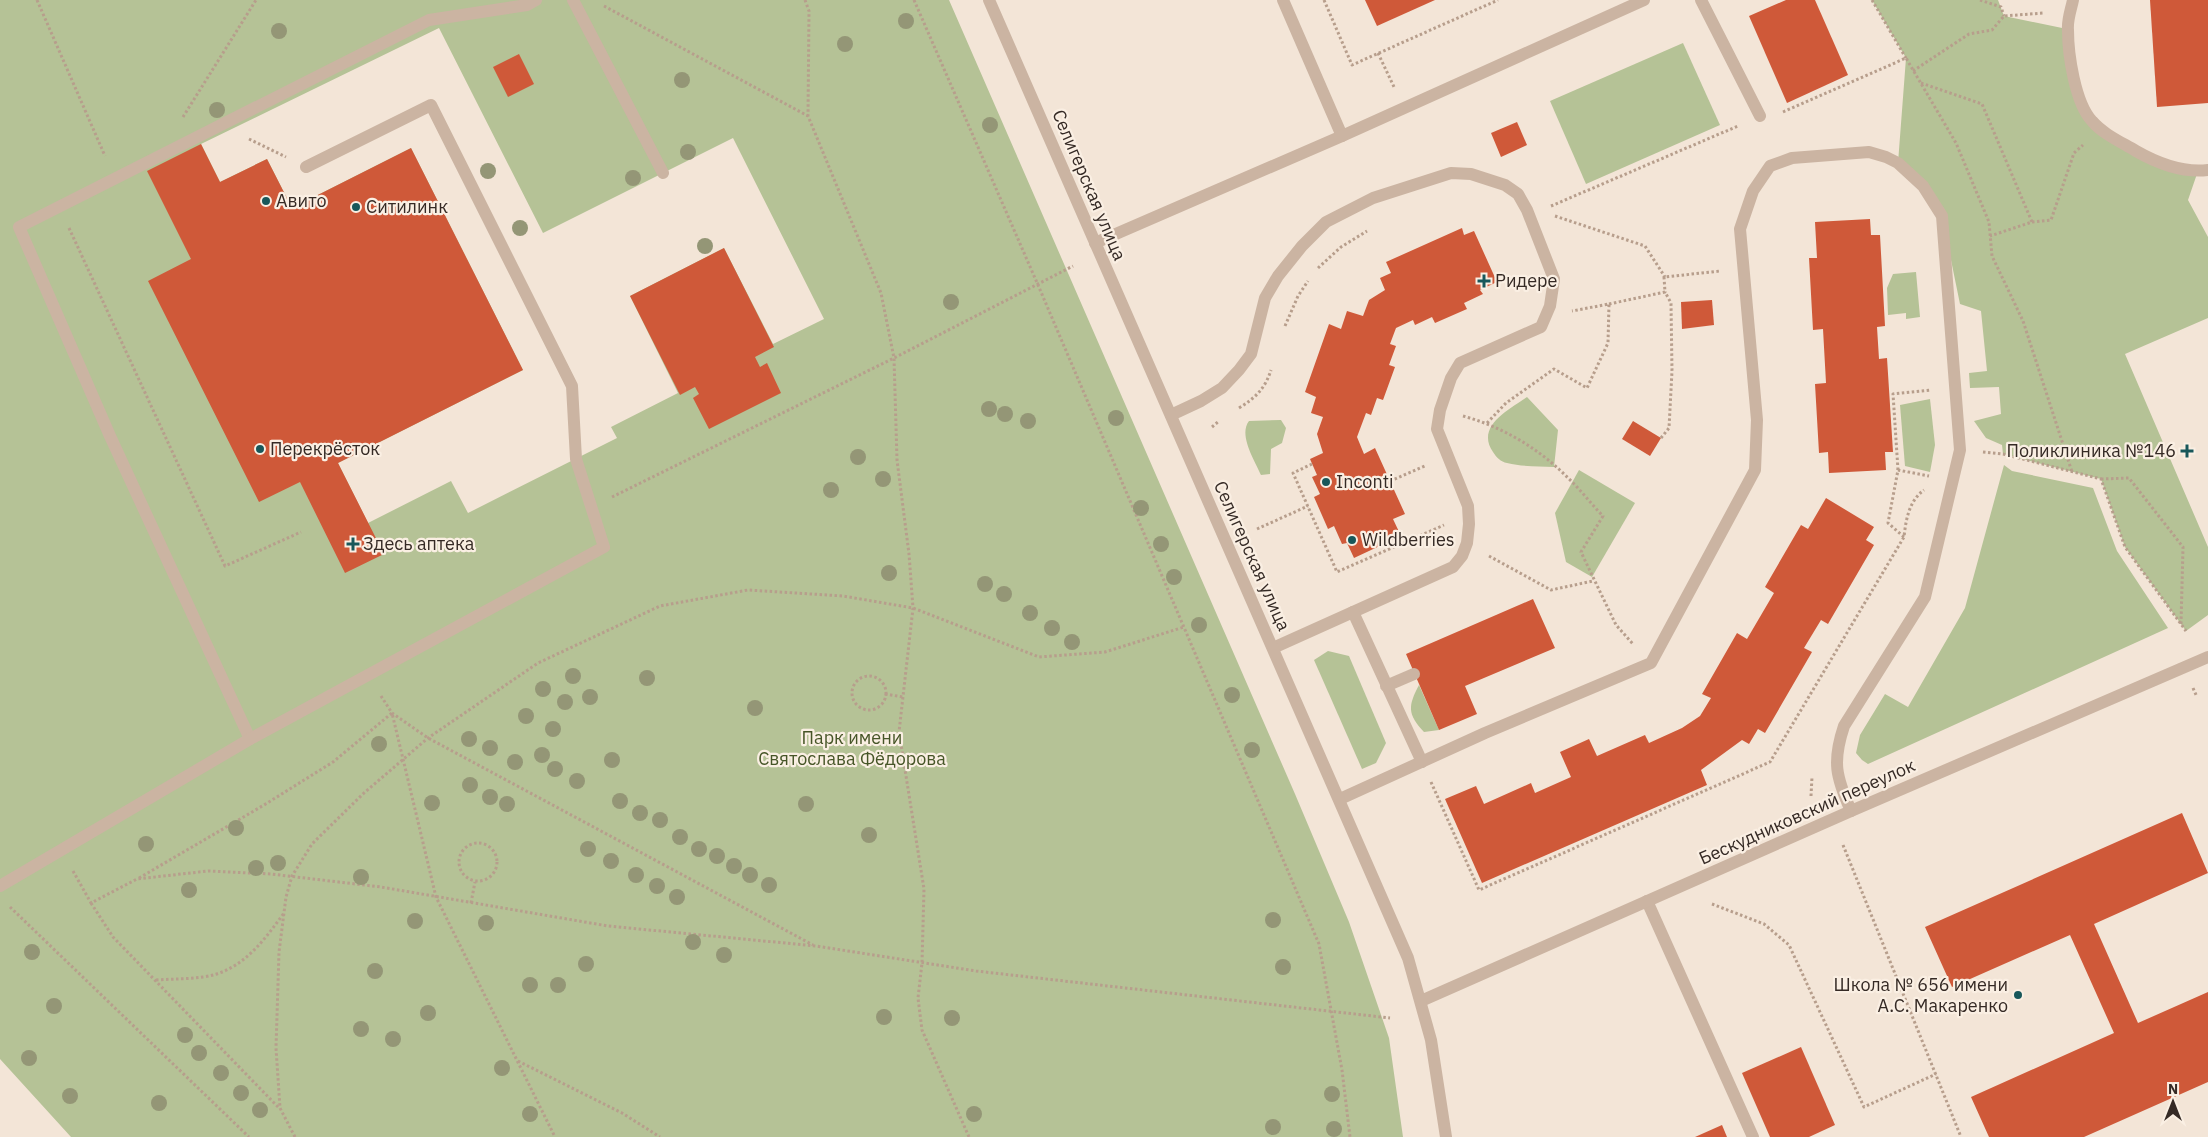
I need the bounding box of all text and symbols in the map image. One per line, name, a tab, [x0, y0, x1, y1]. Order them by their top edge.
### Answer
street label: Селигерская улица	[1047, 106, 1132, 264]
place label: Авито	[276, 189, 327, 212]
marker: Авито	[260, 195, 272, 207]
place label: Ситилинк	[366, 195, 448, 218]
marker: Ситилинк	[350, 201, 362, 213]
place label: Ридере	[1495, 269, 1558, 292]
marker: Ридере	[1477, 274, 1491, 288]
place label: Перекрёсток	[270, 437, 380, 460]
place label: Поликлиника №146	[2006, 439, 2176, 462]
marker: Перекрёсток	[254, 443, 266, 455]
marker: Поликлиника №146	[2180, 444, 2194, 458]
place label: Inconti	[1336, 470, 1394, 493]
marker: Inconti	[1320, 476, 1332, 488]
street label: Селигерская улица	[1209, 477, 1296, 635]
place label: Wildberries	[1362, 528, 1455, 551]
place label: Здесь аптека	[363, 532, 475, 555]
marker: Wildberries	[1346, 534, 1358, 546]
marker: Здесь аптека	[347, 538, 359, 550]
park label: Парк имени Святослава Фёдорова	[758, 726, 946, 770]
street label: Бескудниковский переулок	[1695, 753, 1919, 870]
place label: Школа № 656 имени А.С. Макаренко	[1834, 973, 2008, 1017]
marker: Школа № 656 имени А.С. Макаренко	[2012, 989, 2024, 1001]
north arrow	[2148, 1077, 2198, 1127]
text: N	[2168, 1080, 2178, 1098]

